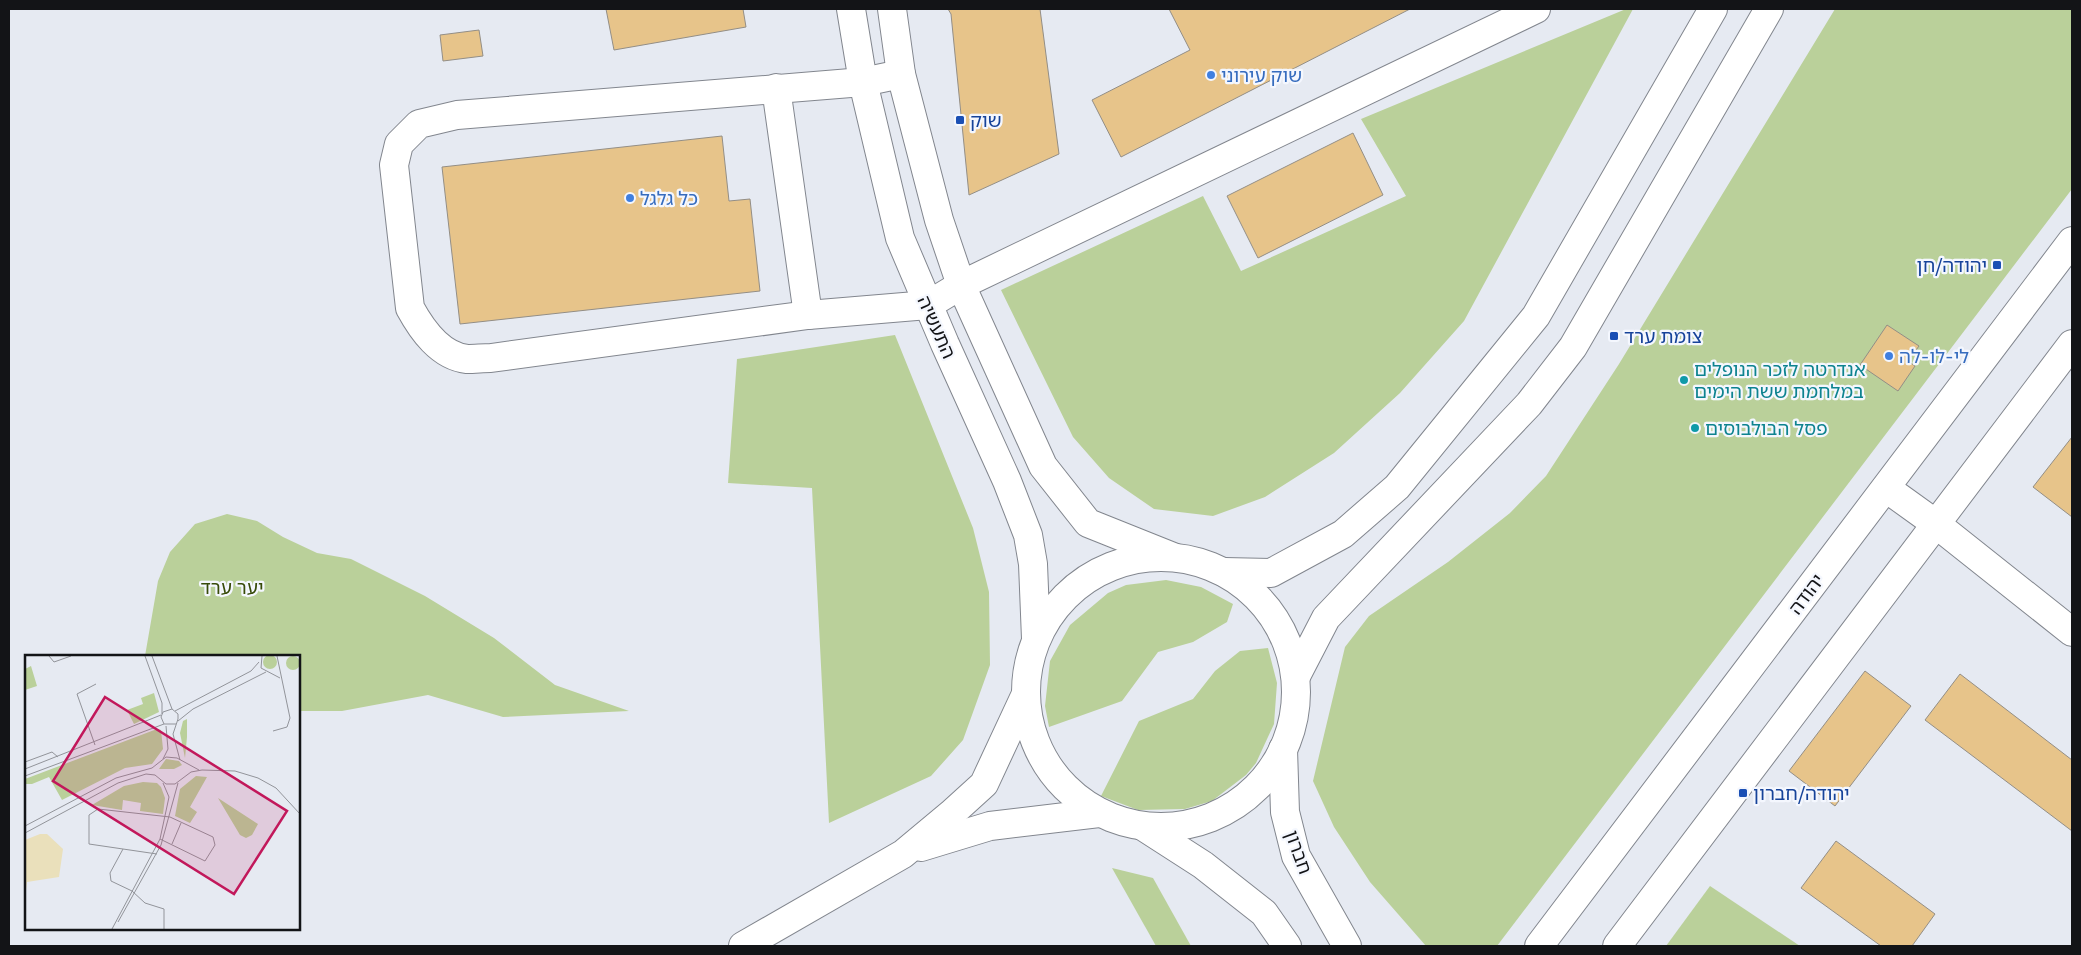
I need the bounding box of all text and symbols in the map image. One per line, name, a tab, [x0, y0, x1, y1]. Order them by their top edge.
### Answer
place label: שוק עירוני	[1221, 63, 1302, 88]
marker: שוק עירוני	[1205, 69, 1217, 81]
place label: שוק	[970, 108, 1002, 133]
marker: שוק	[954, 114, 966, 126]
place label: כל גלגל	[640, 186, 698, 211]
marker: כל גלגל	[624, 192, 636, 204]
place label: יהודה/חן	[1916, 253, 1987, 278]
marker: יהודה/חן	[1991, 259, 2003, 271]
street label: התעשיה	[912, 292, 961, 363]
place label: צומת ערד	[1624, 324, 1702, 349]
marker: צומת ערד	[1608, 330, 1620, 342]
place label: לי-לו-לה	[1899, 344, 1969, 369]
marker: לי-לו-לה	[1883, 350, 1895, 362]
place label: אנדרטה לזכר הנופלים במלחמת ששת הימים	[1694, 357, 1866, 404]
marker: אנדרטה לזכר הנופלים במלחמת ששת הימים	[1678, 374, 1690, 386]
place label: פסל הבולבוסים	[1705, 416, 1828, 441]
marker: פסל הבולבוסים	[1689, 422, 1701, 434]
street label: יהודה	[1783, 569, 1830, 620]
park label: יער ערד	[200, 575, 264, 600]
inset map	[25, 655, 300, 930]
place label: יהודה/חברון	[1753, 781, 1850, 806]
marker: יהודה/חברון	[1737, 787, 1749, 799]
street label: חברון	[1279, 827, 1318, 878]

